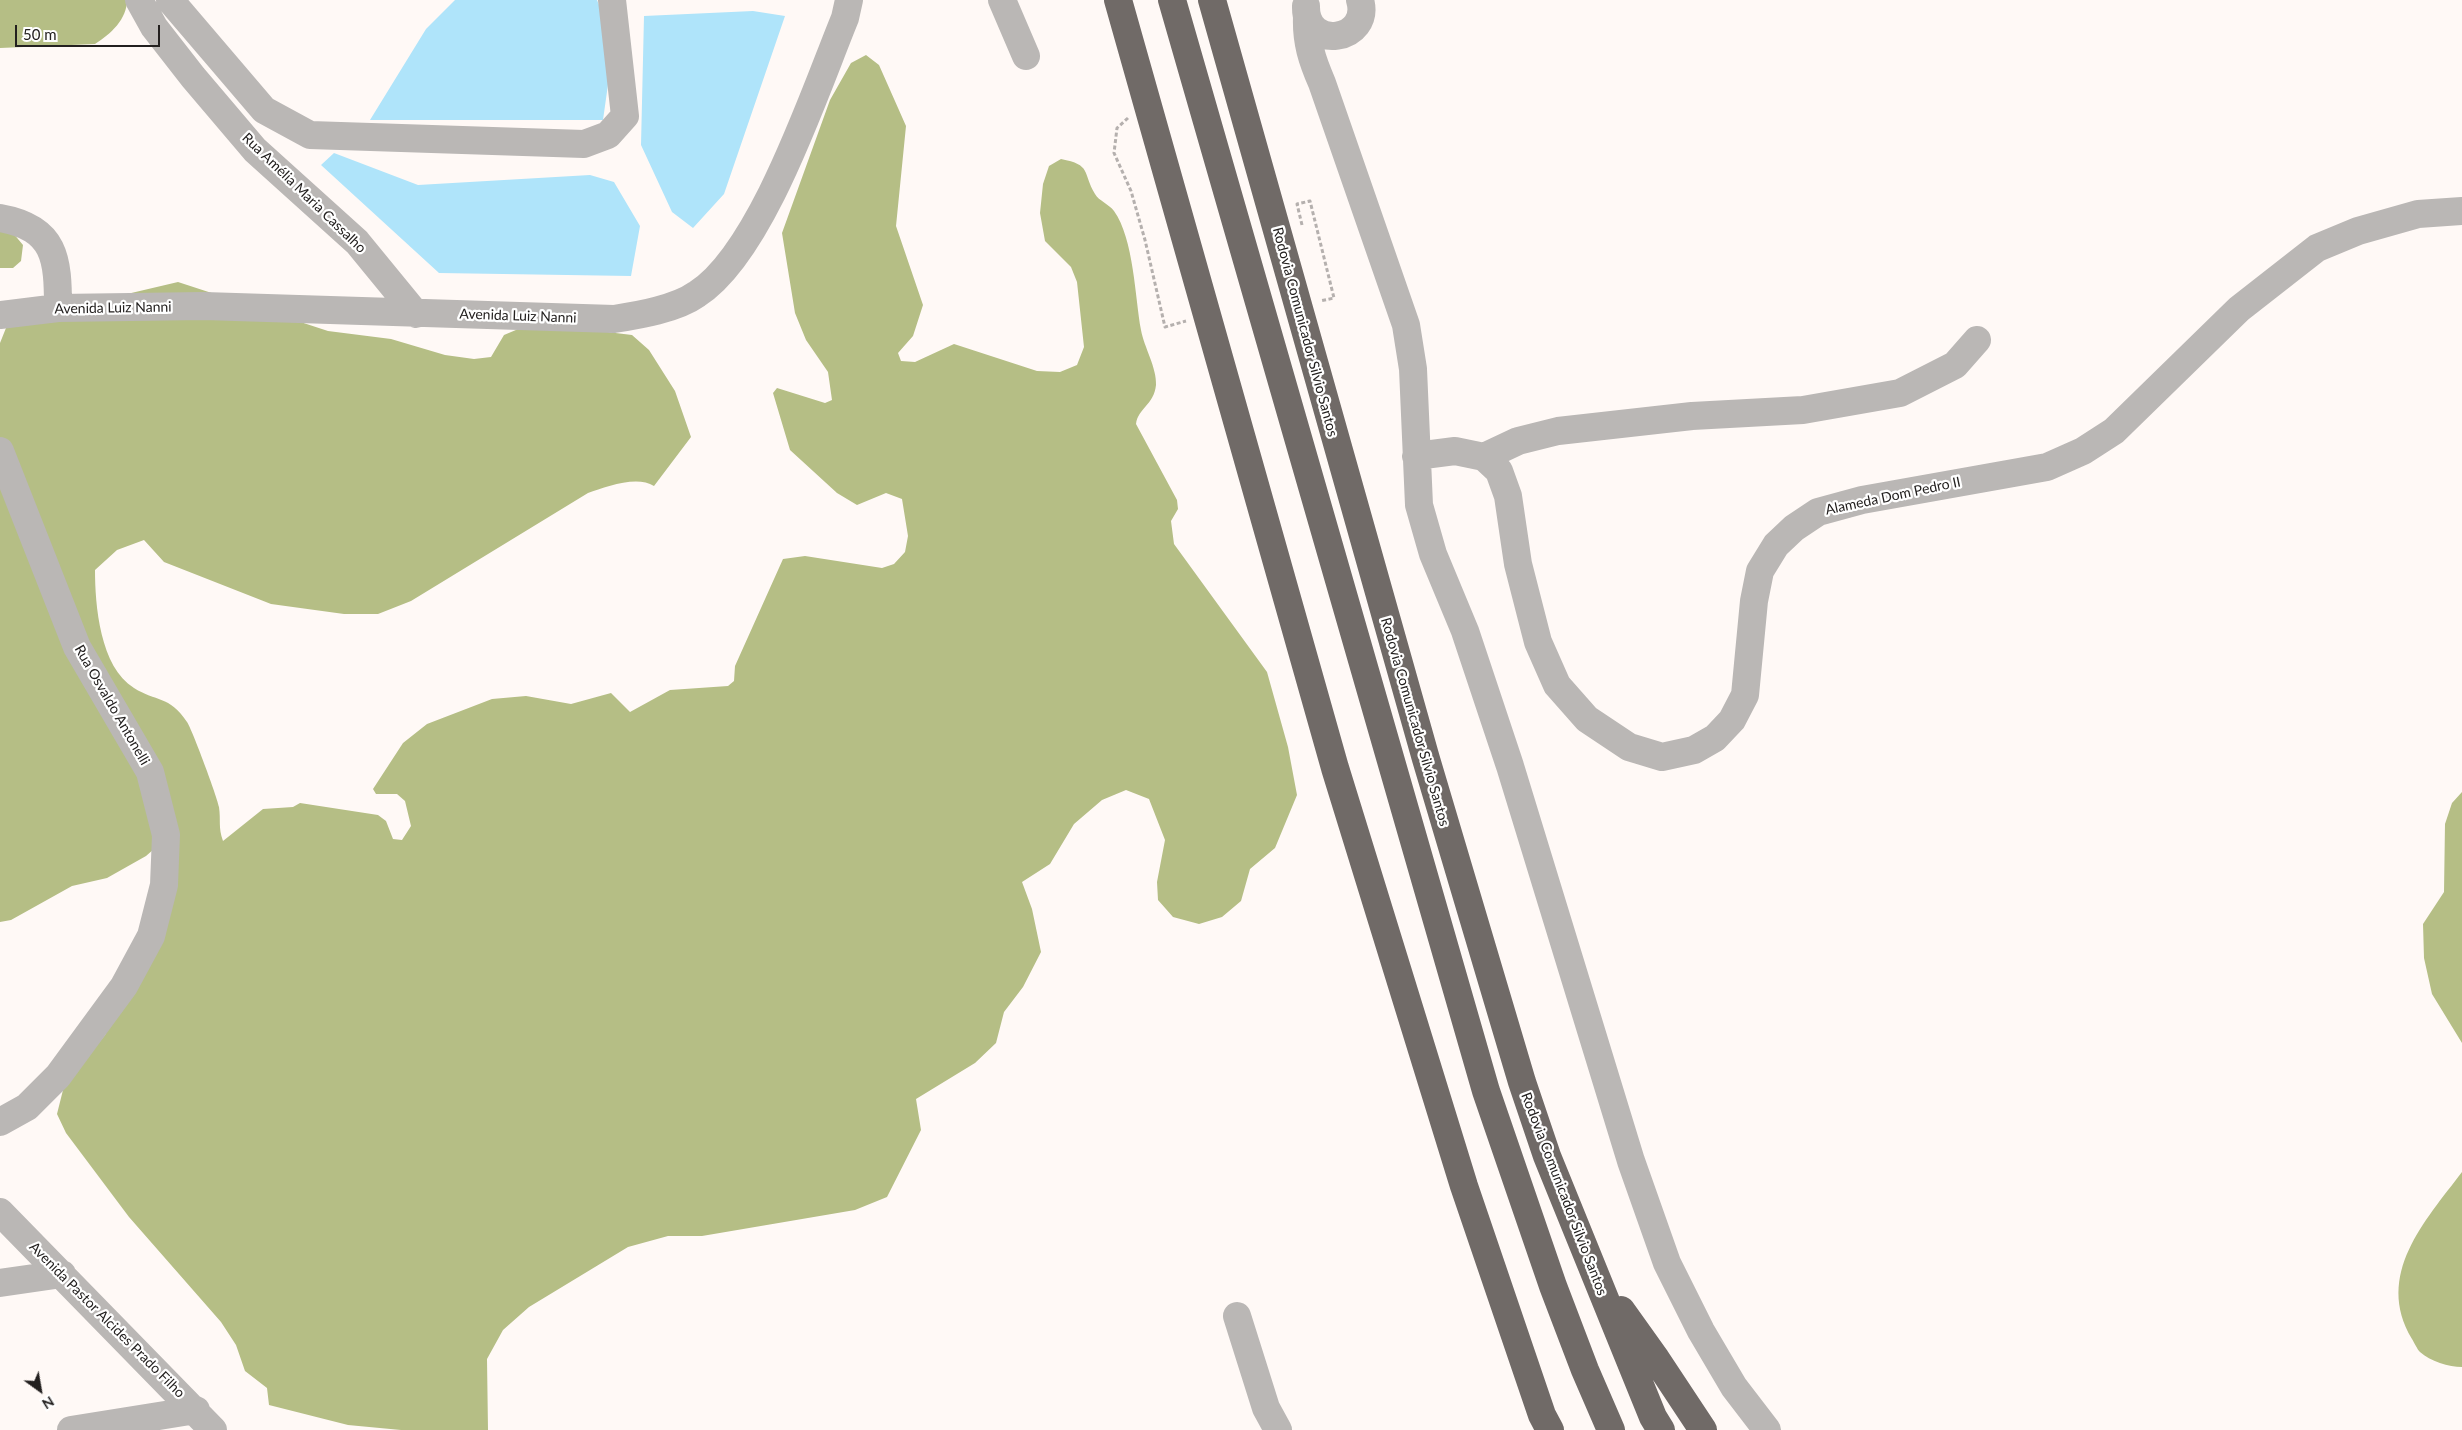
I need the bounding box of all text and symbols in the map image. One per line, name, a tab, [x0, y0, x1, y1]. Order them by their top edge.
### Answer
scale bar	[18, 15, 162, 47]
text: 50 m	[23, 25, 57, 43]
street label: Rua Amélia Maria Cassalho	[239, 129, 369, 257]
street label: Rodovia Comunicador Silvio Santos	[1269, 225, 1341, 439]
street label: Avenida Luiz Nanni	[54, 299, 172, 317]
street label: Avenida Luiz Nanni	[459, 306, 577, 326]
street label: Alameda Dom Pedro II	[1824, 473, 1962, 519]
street label: Rodovia Comunicador Silvio Santos	[1377, 616, 1453, 828]
street label: Rua Osvaldo Antonelli	[71, 642, 153, 768]
street label: Rodovia Comunicador Silvio Santos	[1517, 1090, 1611, 1298]
street label: Avenida Pastor Alcides Prado Filho	[26, 1239, 188, 1401]
north arrow	[15, 1365, 65, 1415]
text: N	[39, 1393, 57, 1413]

